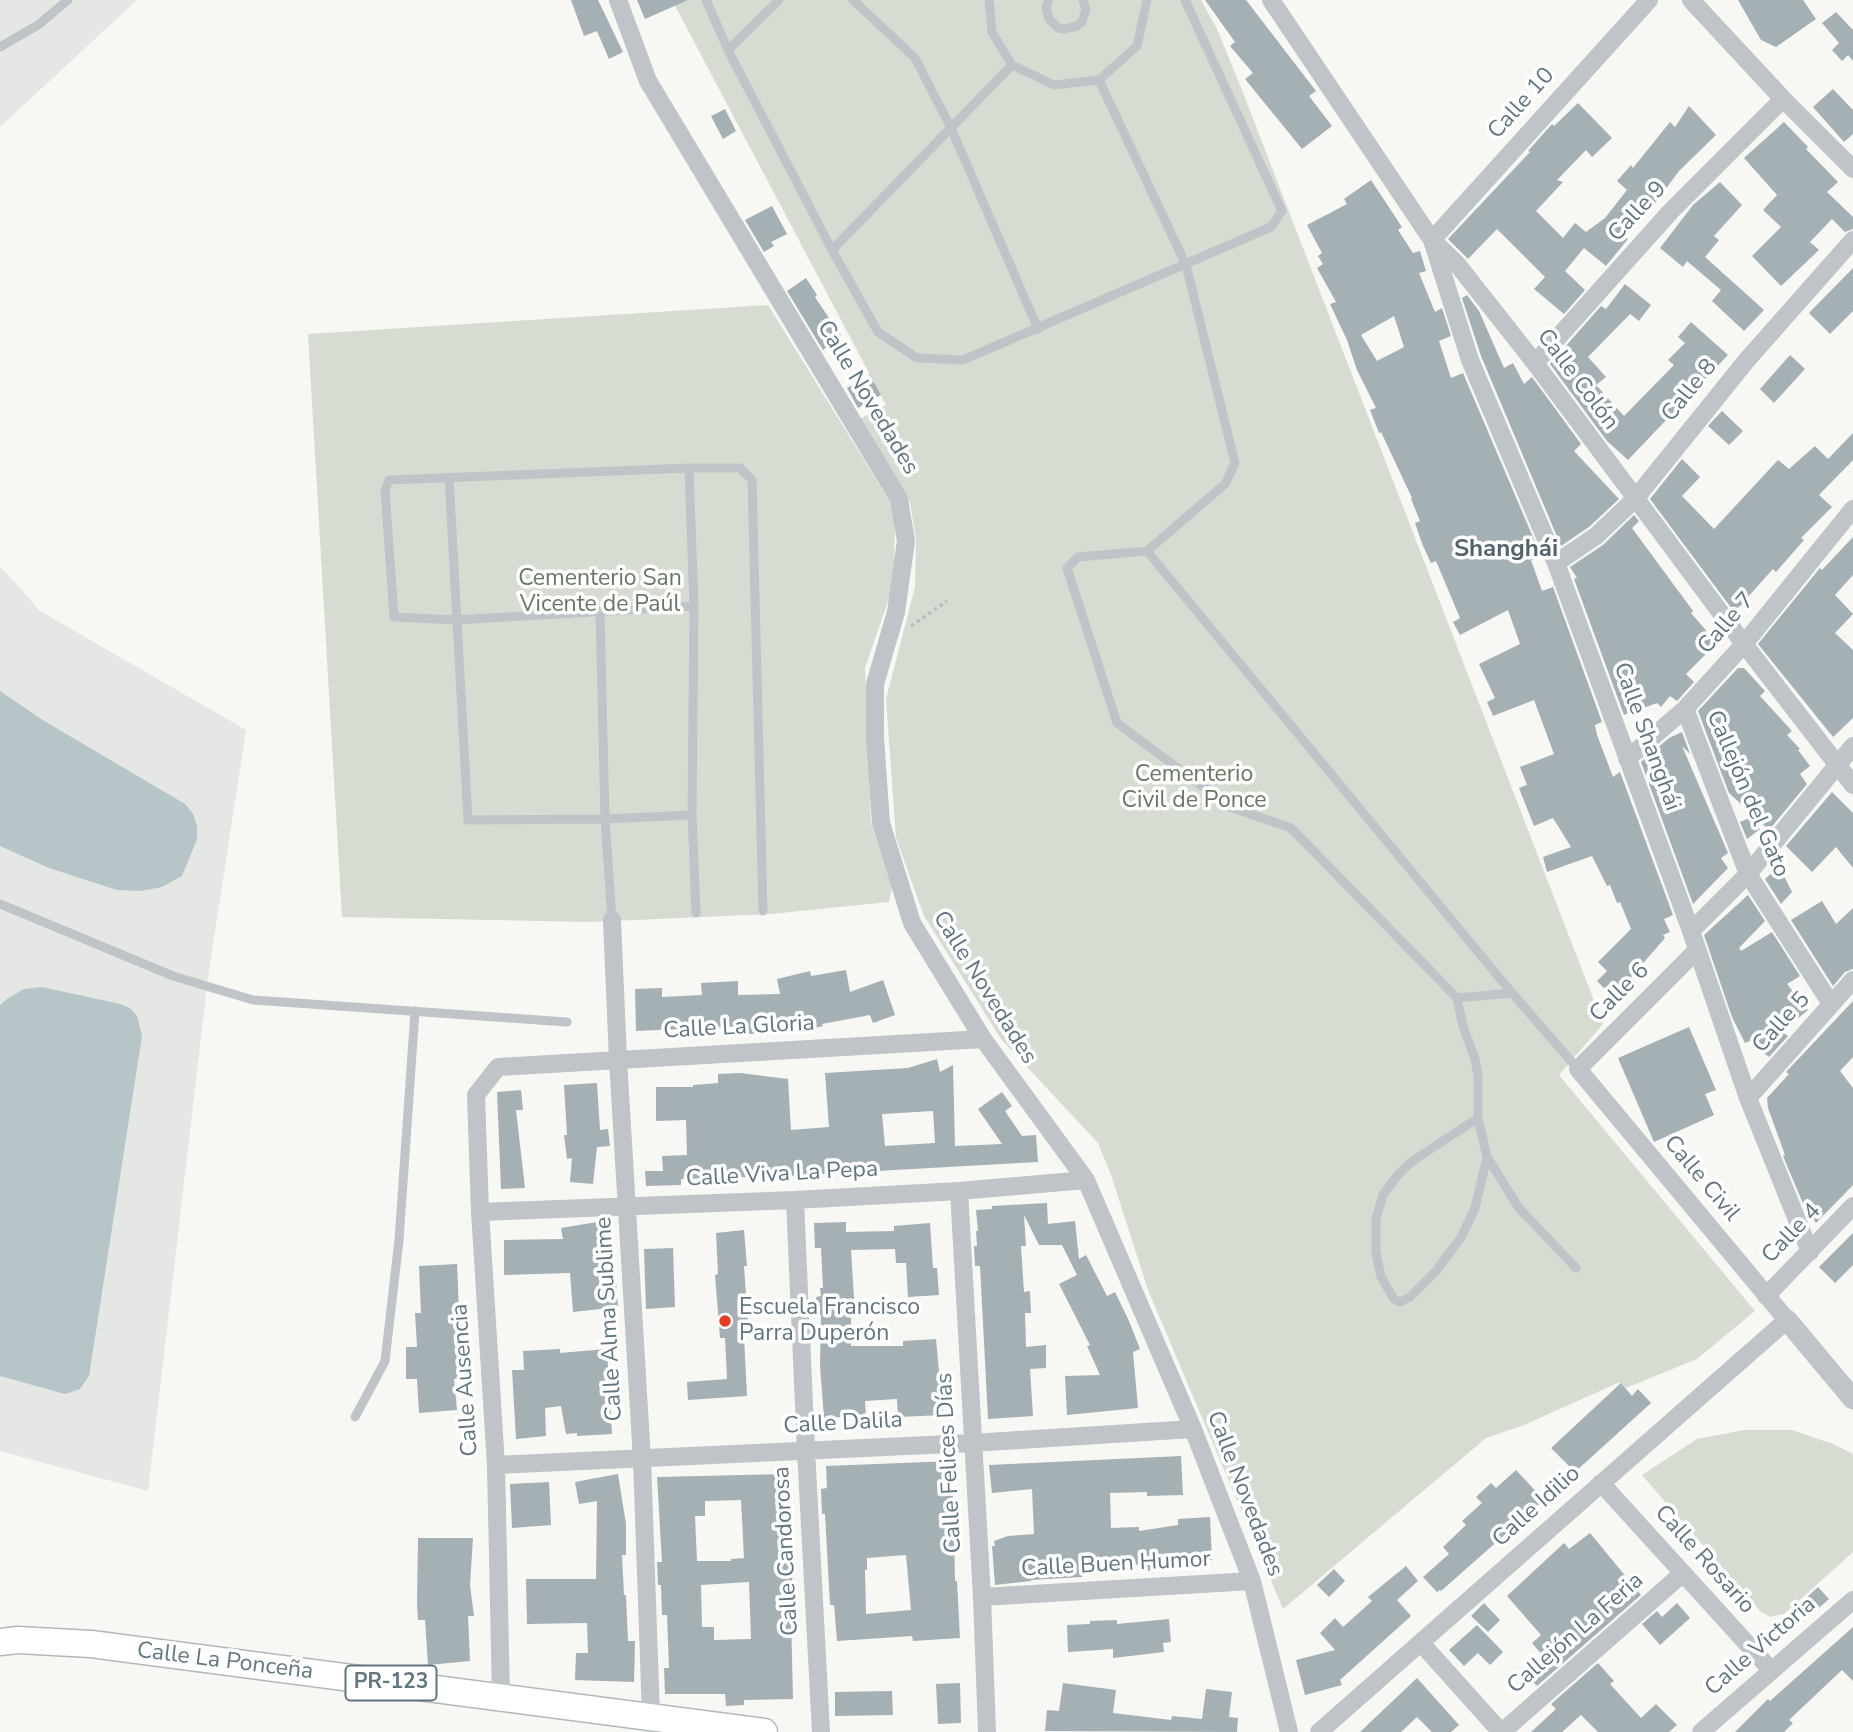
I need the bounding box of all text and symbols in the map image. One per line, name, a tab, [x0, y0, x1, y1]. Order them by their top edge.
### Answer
street label: Calle 10	[1483, 63, 1561, 145]
street label: Calle 9	[1603, 176, 1673, 248]
street label: Calle Novedades	[810, 316, 924, 480]
street label: Calle Colón	[1530, 324, 1624, 436]
street label: Calle 8	[1656, 354, 1724, 428]
district label: Shanghái	[1454, 536, 1558, 564]
park label: Cementerio San Vicente de Paúl	[518, 565, 682, 619]
street label: Calle 7	[1693, 587, 1761, 661]
street label: Calle Shanghái	[1606, 659, 1686, 815]
street label: Callejón del Gato	[1699, 707, 1795, 881]
park label: Cementerio Civil de Ponce	[1122, 761, 1266, 815]
street label: Calle Novedades	[926, 907, 1042, 1069]
street label: Calle 6	[1585, 958, 1655, 1028]
street label: Calle 5	[1747, 987, 1817, 1059]
street label: Calle La Gloria	[663, 1010, 815, 1046]
street label: Calle Civil	[1657, 1130, 1745, 1228]
street label: Calle Viva La Pepa	[685, 1156, 879, 1194]
street label: Calle 4	[1757, 1198, 1827, 1270]
street label: Calle Alma Sublime	[591, 1216, 629, 1422]
place label: Escuela Francisco Parra Duperón	[739, 1294, 920, 1348]
street label: Calle Ausencia	[447, 1303, 485, 1457]
marker: Escuela Francisco Parra Duperón	[717, 1313, 733, 1329]
street label: Calle Felices Días	[931, 1372, 969, 1554]
street label: Calle Dalila	[783, 1407, 903, 1441]
street label: Calle Novedades	[1200, 1407, 1288, 1581]
street label: Calle Idilio	[1487, 1460, 1587, 1554]
street label: Calle Candorosa	[769, 1466, 805, 1636]
street label: Calle Rosario	[1648, 1500, 1760, 1620]
street label: Calle Buen Humor	[1021, 1546, 1211, 1584]
street label: Callejón La Feria	[1502, 1568, 1650, 1700]
street label: Calle Victoria	[1700, 1592, 1822, 1702]
street label: Calle La Ponceña	[135, 1637, 315, 1687]
road number: PR-123	[346, 1666, 436, 1700]

